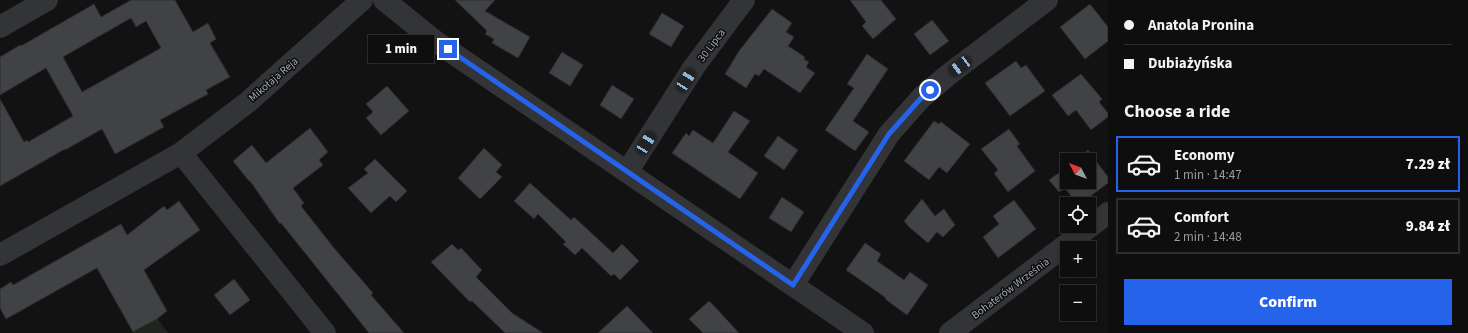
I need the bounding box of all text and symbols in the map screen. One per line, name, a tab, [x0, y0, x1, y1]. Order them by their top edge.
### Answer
text: Anatola Pronina	[1148, 15, 1254, 36]
street label: 30 Lipca	[694, 26, 729, 65]
callout: 1 min	[368, 35, 434, 63]
text: 1 min	[385, 40, 417, 58]
route end	[439, 40, 457, 58]
text: Dubiażyńska	[1148, 53, 1232, 74]
street label: Mikołaja Reja	[245, 54, 301, 105]
car	[947, 54, 973, 78]
car	[674, 67, 698, 93]
route start	[921, 81, 939, 99]
text: Choose a ride	[1124, 99, 1230, 124]
car	[635, 130, 657, 156]
text: Economy	[1174, 145, 1235, 166]
icon: car	[1126, 146, 1162, 182]
north arrow	[1060, 153, 1096, 189]
map controls	[1060, 153, 1096, 321]
text: 7.29 zł	[1406, 154, 1450, 175]
text: 1 min · 14:47	[1174, 166, 1242, 184]
button: locate	[1060, 197, 1096, 233]
text: Comfort	[1174, 207, 1229, 228]
icon: car	[1126, 208, 1162, 244]
text: 9.84 zł	[1406, 216, 1450, 237]
text: 2 min · 14:48	[1174, 228, 1242, 246]
button: +	[1060, 241, 1096, 277]
street label: Bohaterów Września	[968, 254, 1052, 323]
button: Confirm	[1124, 279, 1452, 325]
button: −	[1060, 285, 1096, 321]

